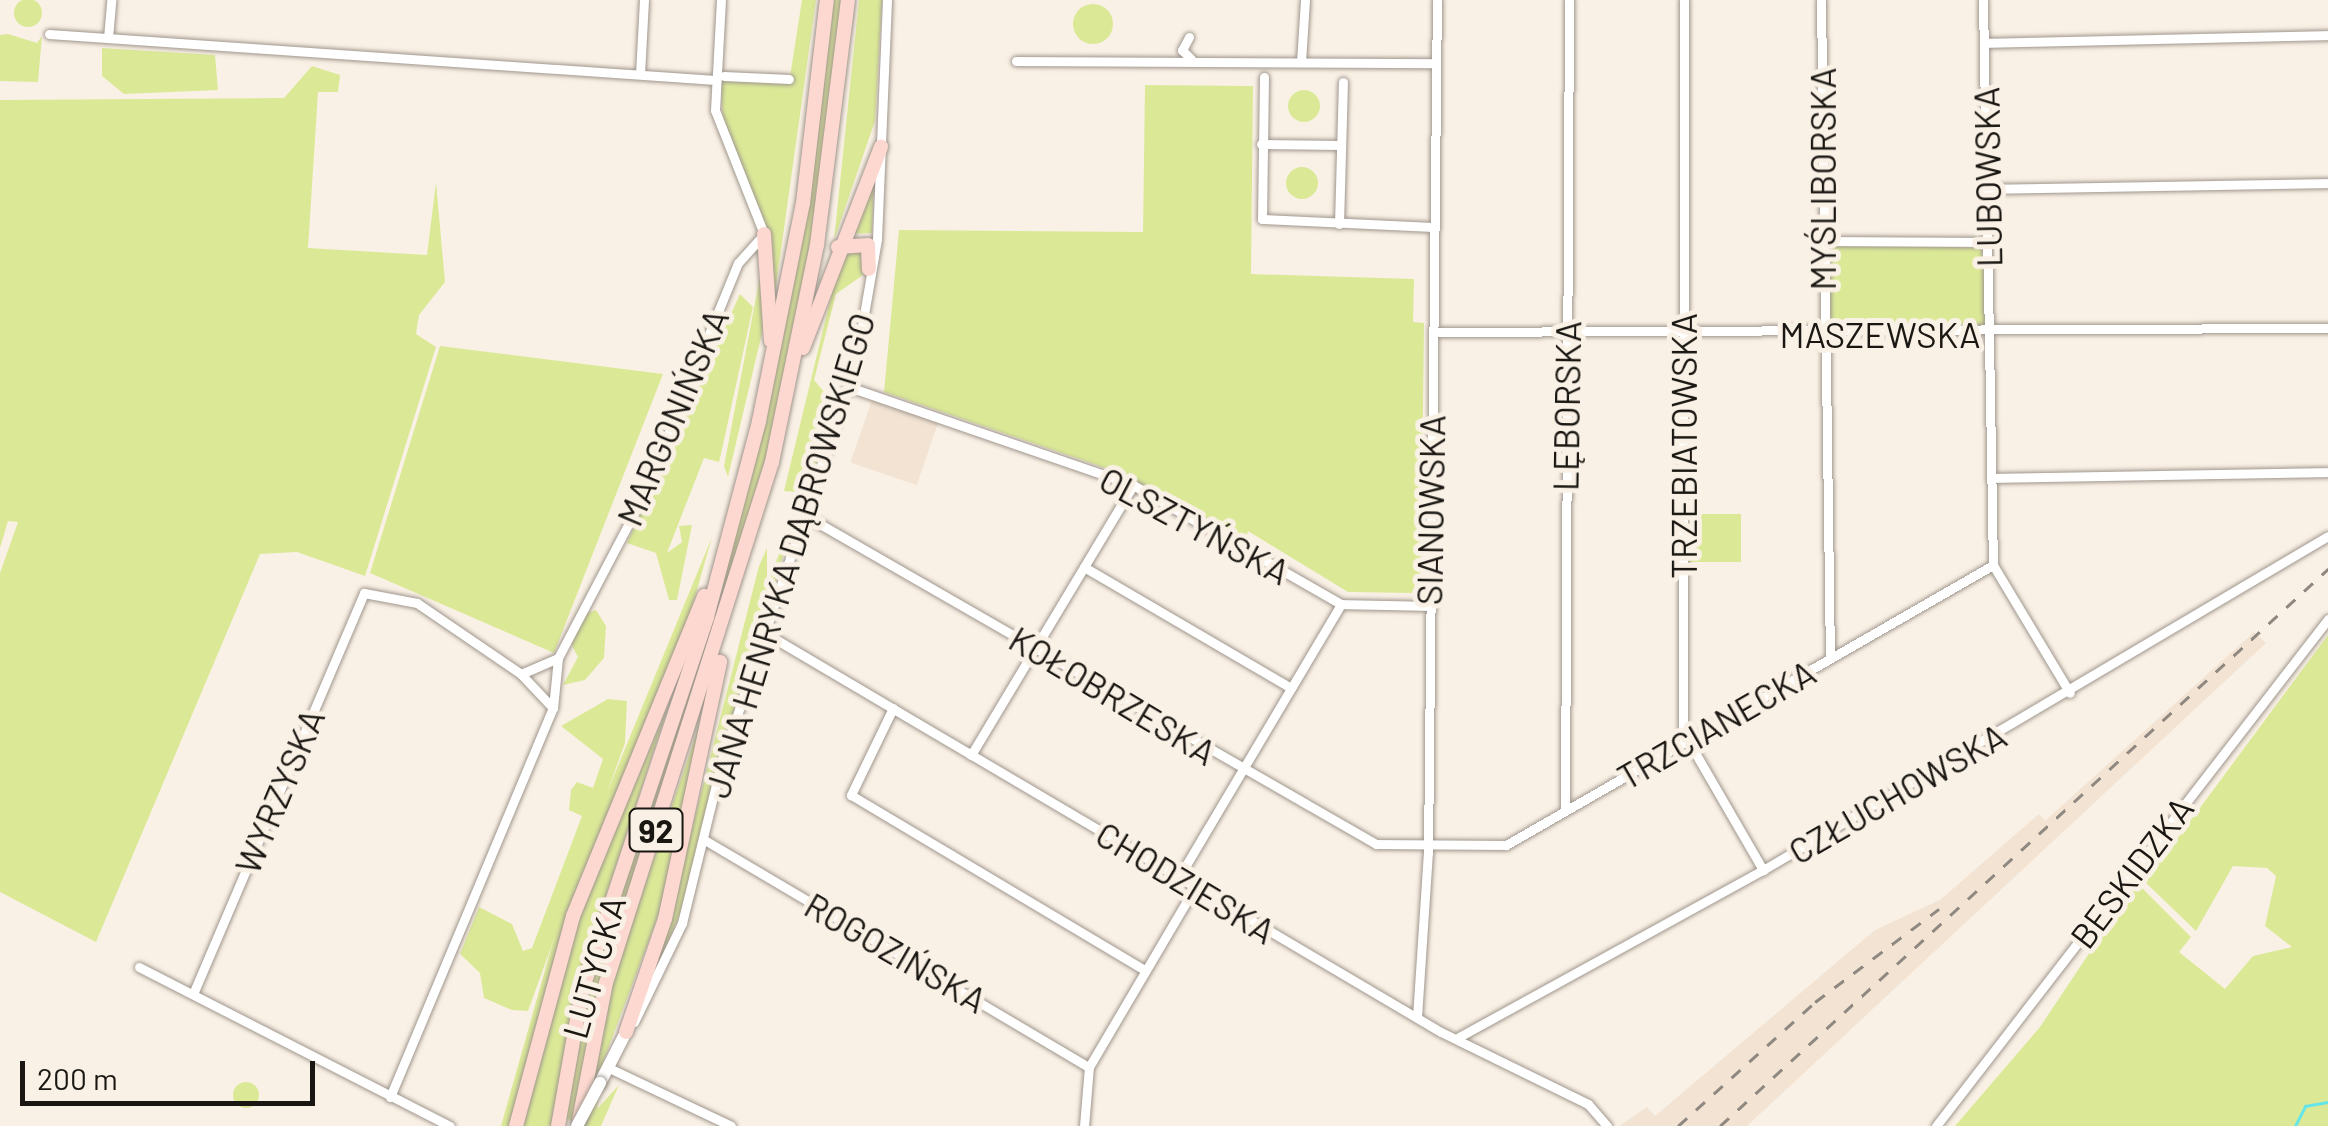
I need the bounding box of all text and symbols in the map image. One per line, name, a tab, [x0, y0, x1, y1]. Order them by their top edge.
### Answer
street label: MYŚLIBORSKA	[1801, 68, 1843, 290]
street label: LUBOWSKA	[1964, 86, 2010, 268]
street label: MARGONIŃSKA	[607, 302, 737, 532]
street label: JANA HENRYKA DĄBROWSKIEGO	[695, 307, 883, 803]
street label: TRZEBIATOWSKA	[1662, 313, 1704, 579]
street label: MASZEWSKA	[1780, 313, 1980, 355]
street label: LĘBORSKA	[1544, 321, 1588, 491]
street label: SIANOWSKA	[1407, 414, 1453, 606]
street label: OLSZTYŃSKA	[1093, 457, 1297, 593]
street label: KOŁOBRZESKA	[1002, 617, 1224, 773]
street label: TRZCIANECKA	[1610, 650, 1822, 798]
street label: WYRZYSKA	[226, 702, 332, 880]
street label: CZŁUCHOWSKA	[1781, 714, 2013, 872]
street label: BESKIDZKA	[2061, 788, 2201, 956]
road number: 92	[628, 803, 684, 857]
street label: CHODZIESKA	[1089, 812, 1283, 952]
street label: ROGOZIŃSKA	[798, 883, 994, 1021]
street label: LUTYCKA	[553, 891, 633, 1043]
scale bar	[25, 1041, 320, 1103]
text: 200 m	[37, 1060, 118, 1096]

